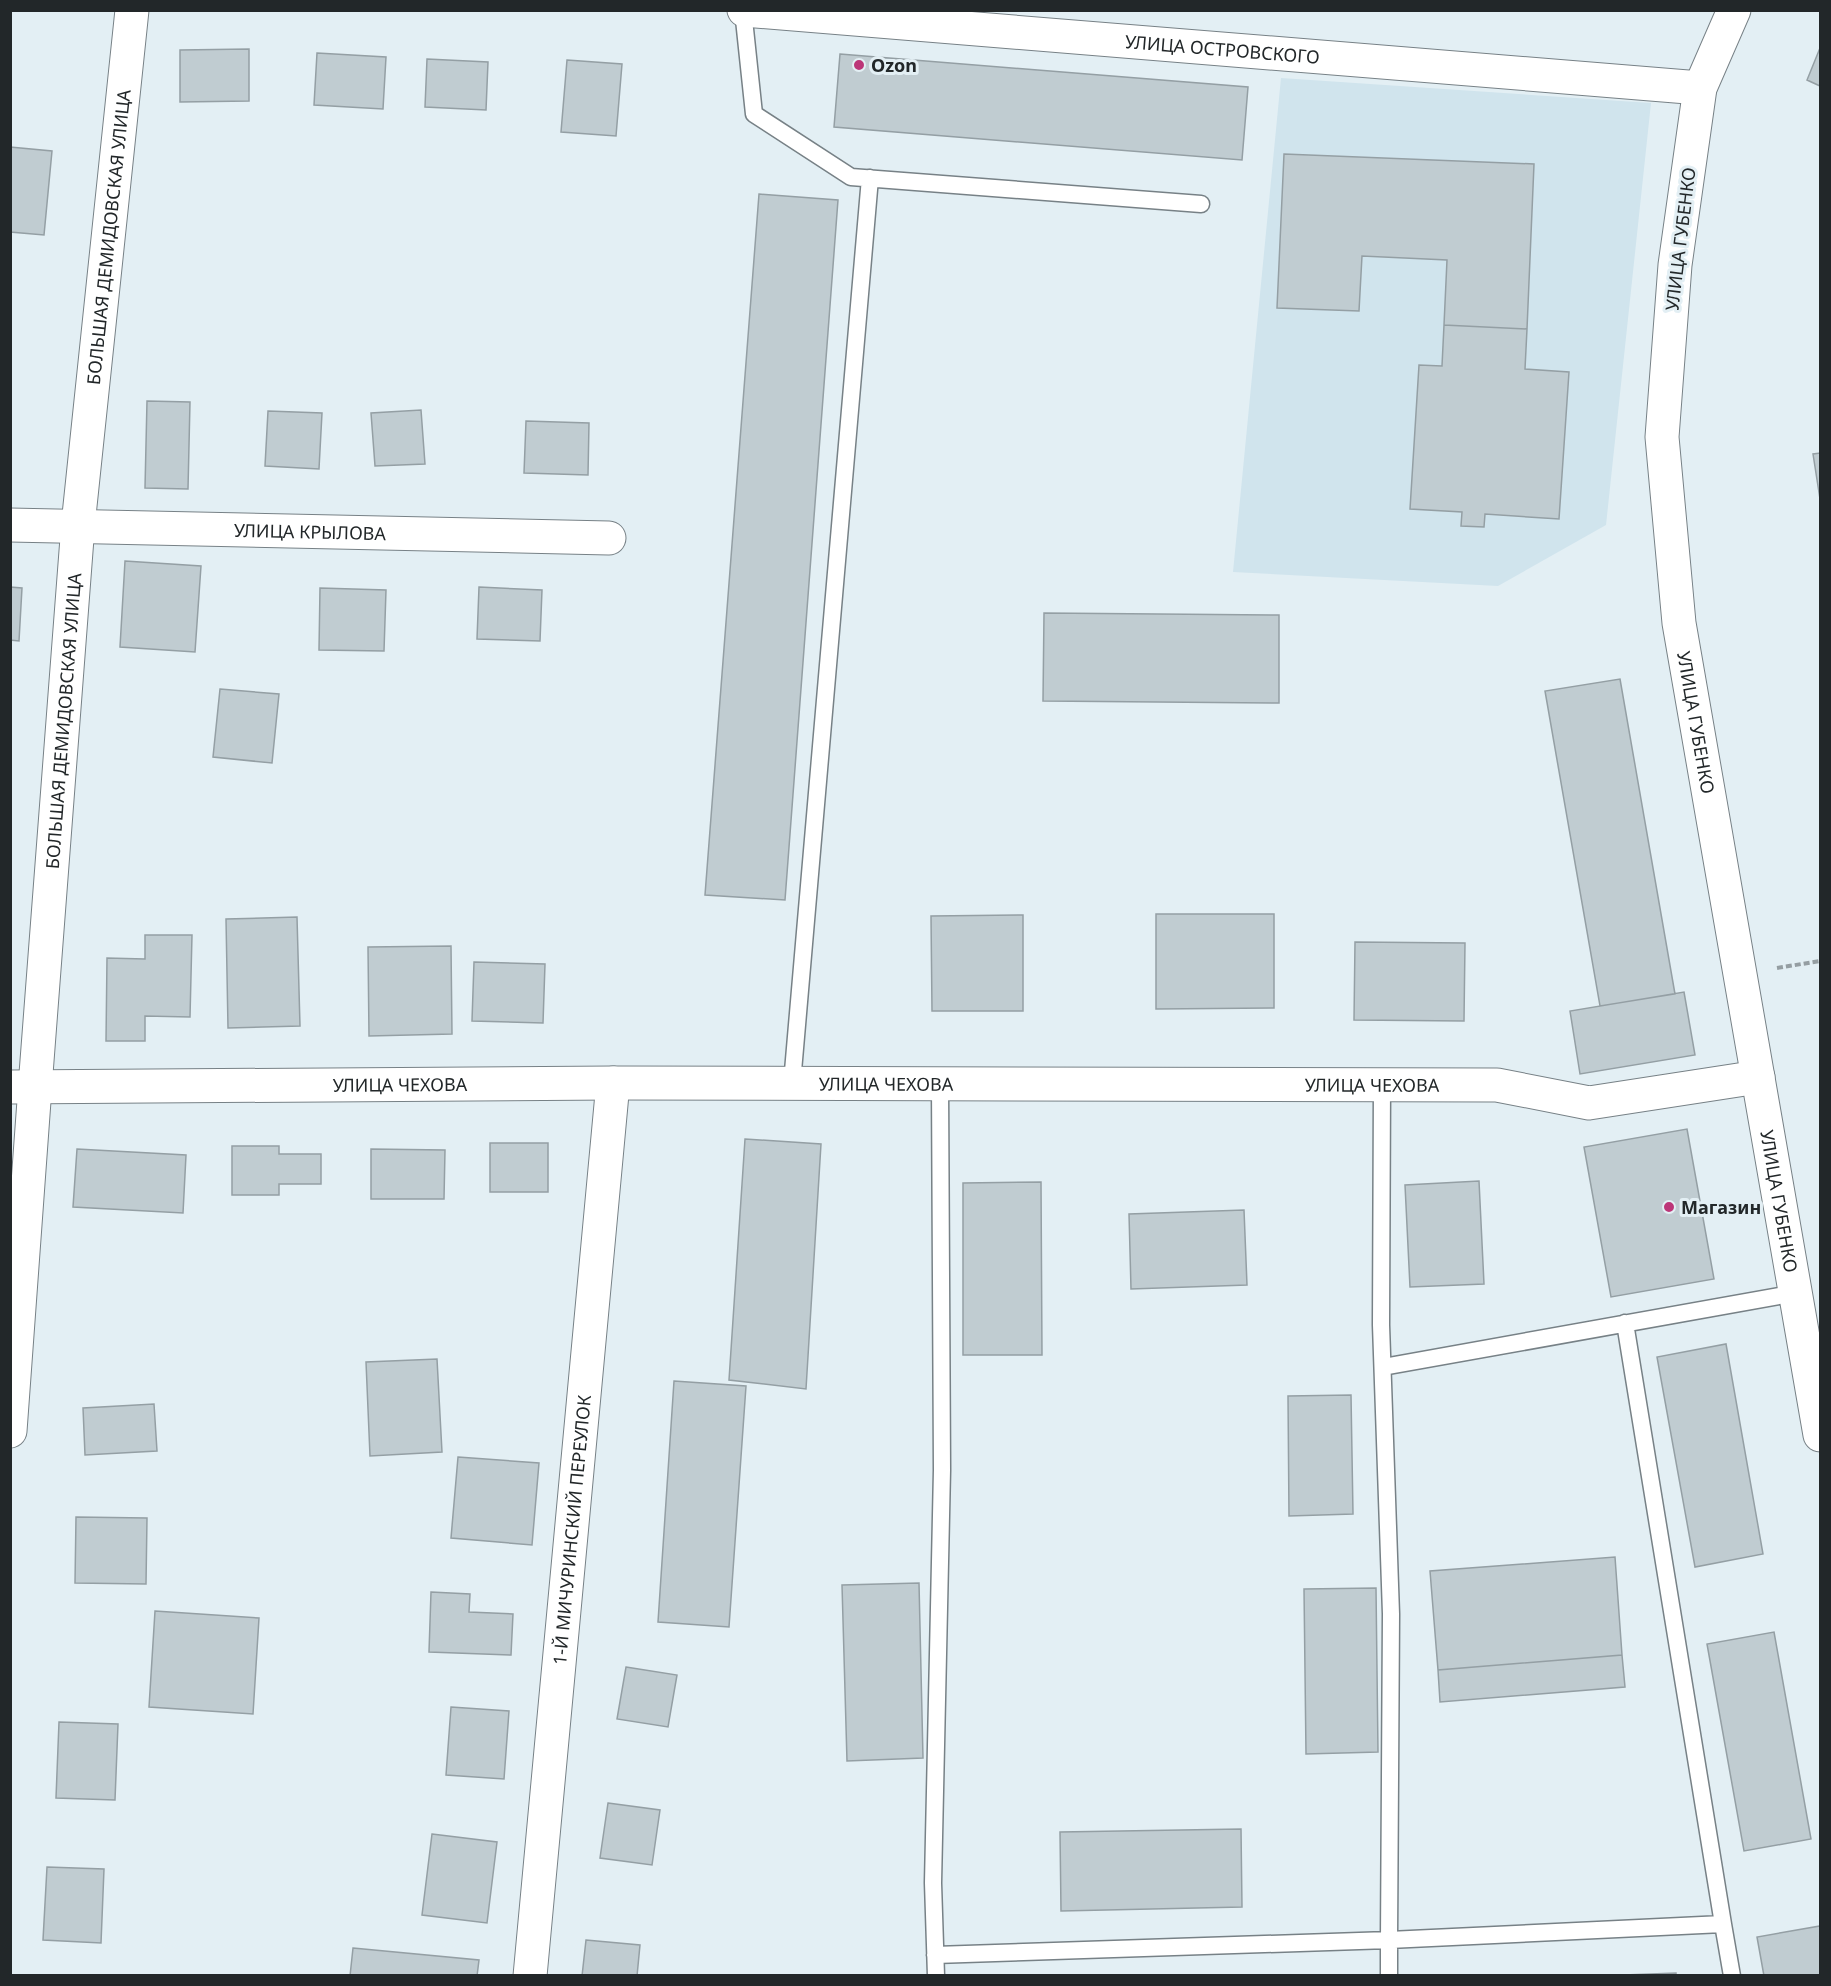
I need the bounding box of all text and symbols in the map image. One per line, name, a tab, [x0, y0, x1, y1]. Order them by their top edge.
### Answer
street label: УЛИЦА ОСТРОВСКОГО	[1124, 29, 1321, 69]
place label: Ozon	[871, 53, 917, 77]
marker: Ozon	[852, 58, 866, 72]
street label: БОЛЬШАЯ ДЕМИДОВСКАЯ УЛИЦА	[81, 88, 136, 386]
street label: УЛИЦА ГУБЕНКО	[1659, 166, 1701, 312]
street label: УЛИЦА КРЫЛОВА	[234, 518, 387, 545]
street label: БОЛЬШАЯ ДЕМИДОВСКАЯ УЛИЦА	[40, 572, 86, 870]
street label: УЛИЦА ГУБЕНКО	[1672, 649, 1720, 796]
street label: УЛИЦА ЧЕХОВА	[819, 1071, 954, 1096]
street label: УЛИЦА ЧЕХОВА	[333, 1072, 468, 1097]
street label: УЛИЦА ЧЕХОВА	[1305, 1073, 1440, 1097]
street label: УЛИЦА ГУБЕНКО	[1755, 1128, 1804, 1274]
place label: Магазин	[1681, 1195, 1761, 1219]
marker: Магазин	[1662, 1200, 1676, 1214]
street label: 1-Й МИЧУРИНСКИЙ ПЕРЕУЛОК	[547, 1393, 596, 1666]

